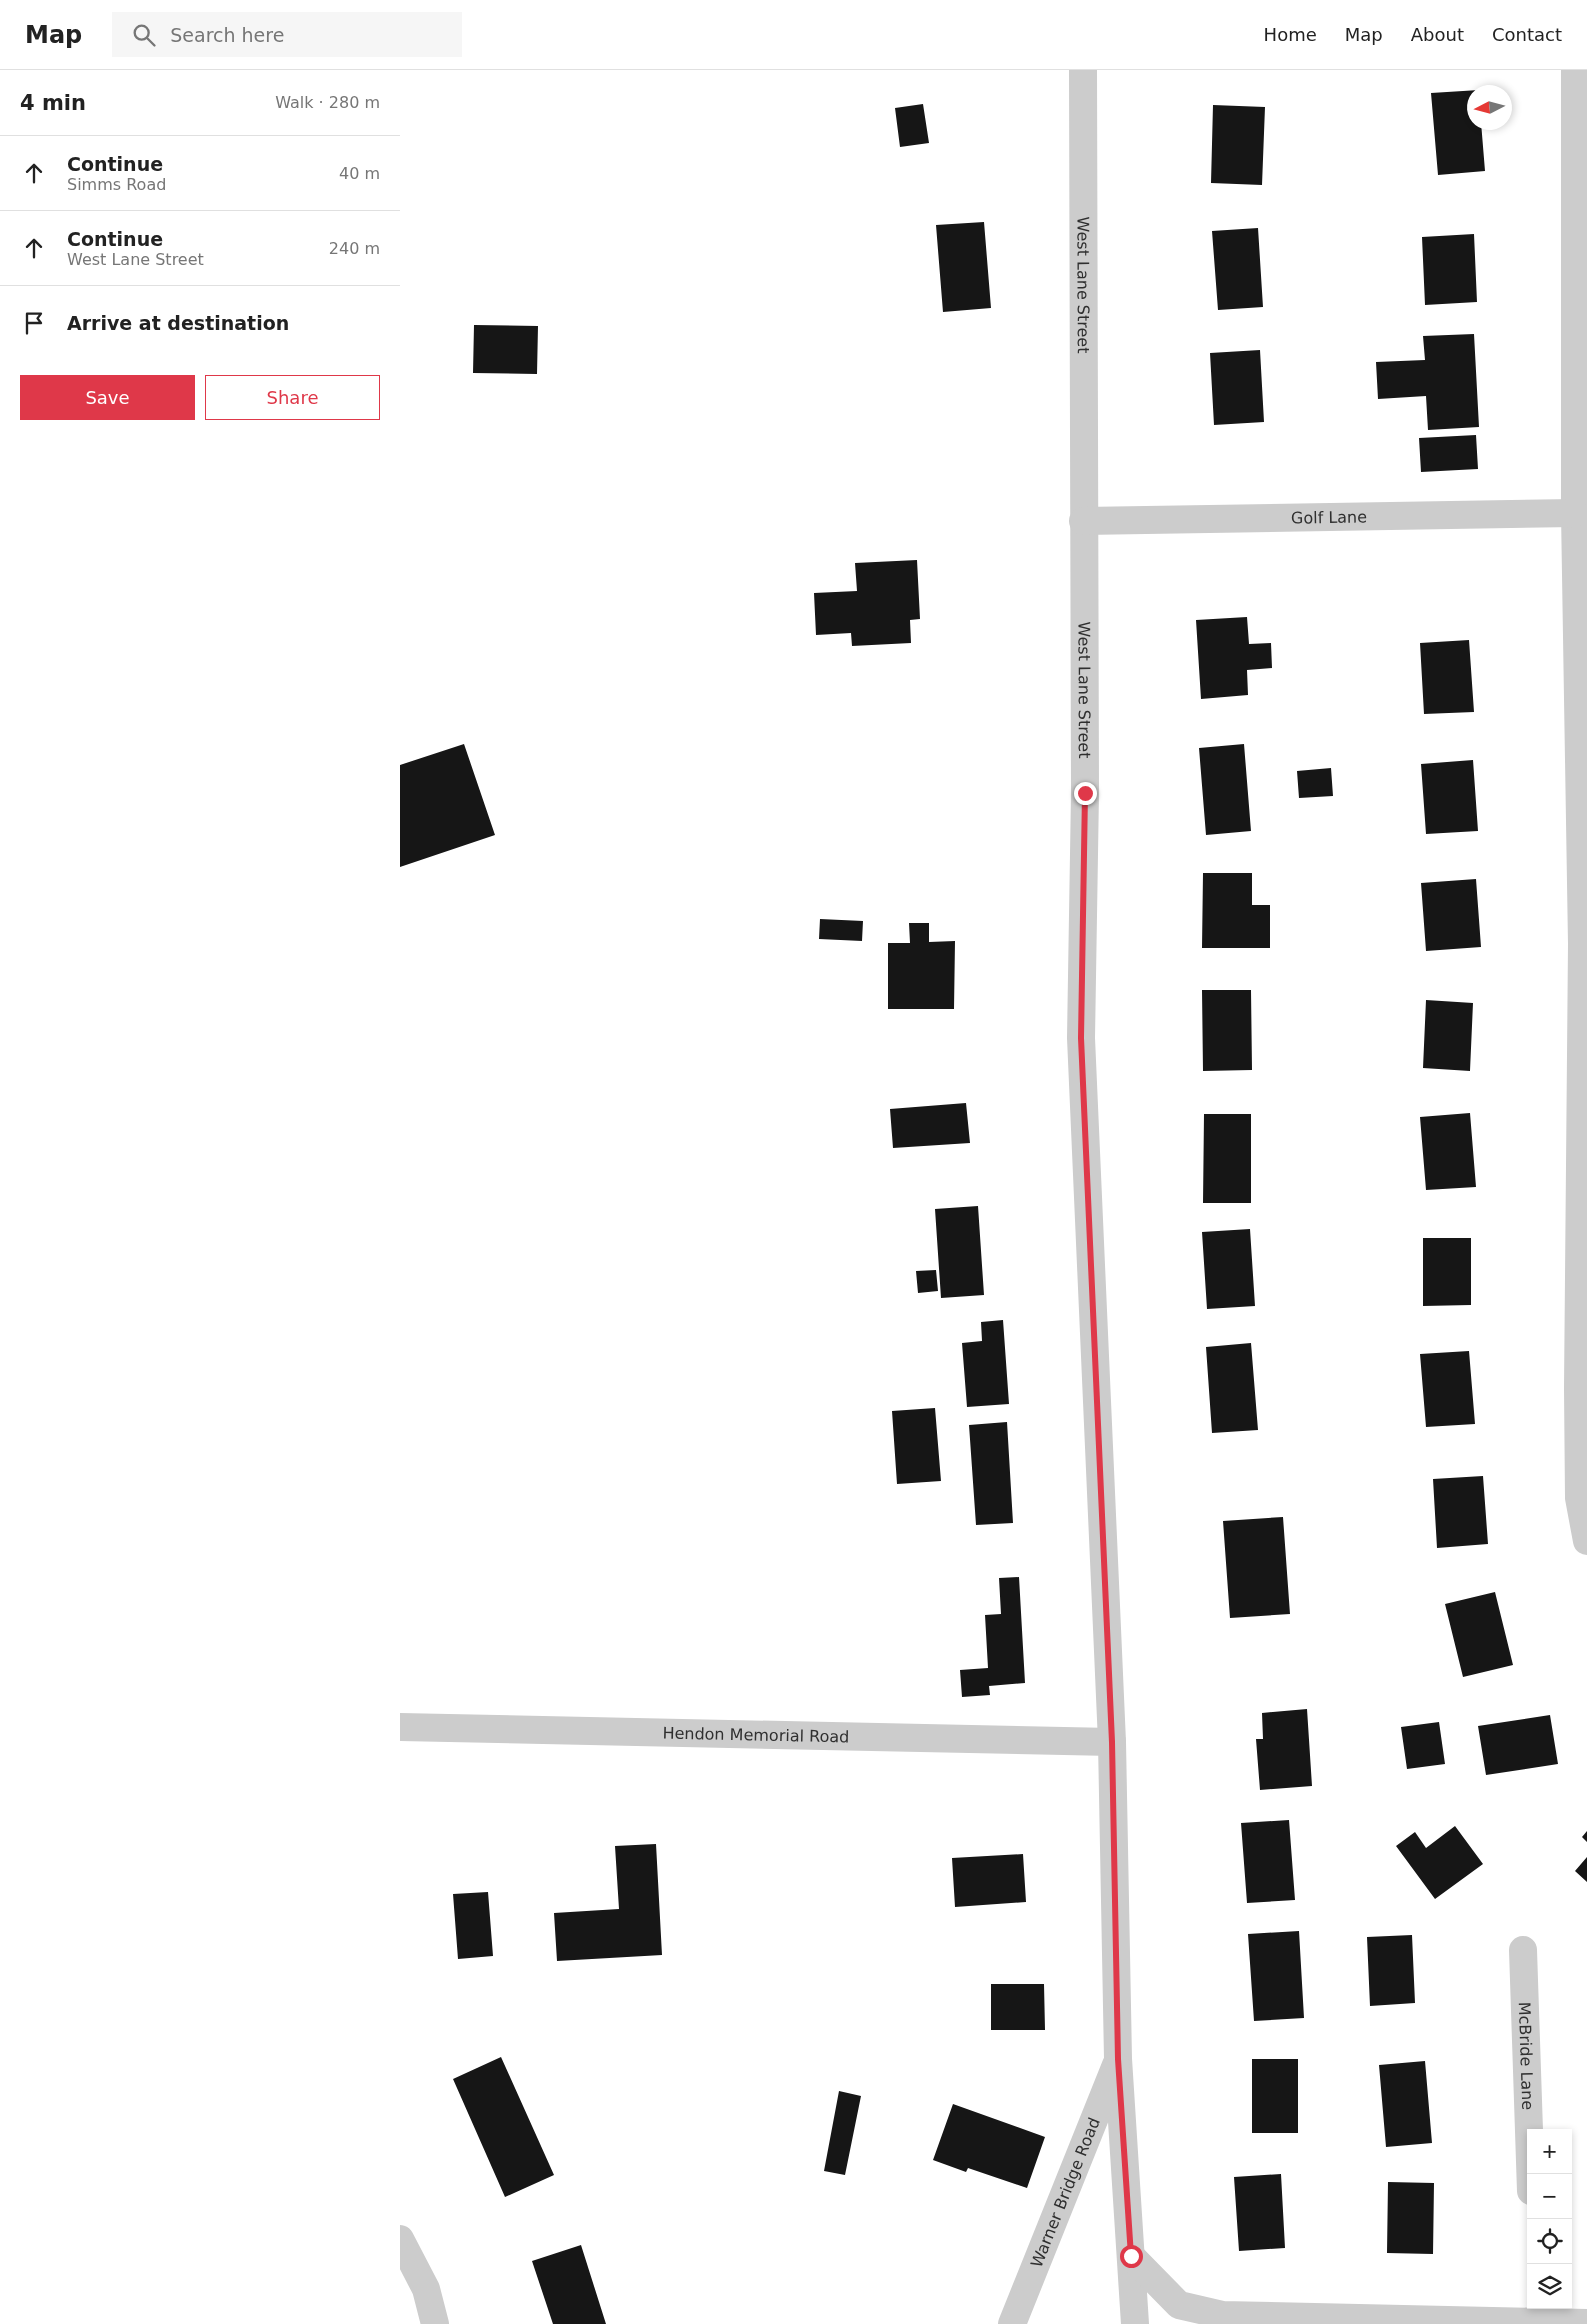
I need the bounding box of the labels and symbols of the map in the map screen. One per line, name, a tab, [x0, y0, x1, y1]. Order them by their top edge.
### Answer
north arrow	[1467, 85, 1512, 130]
street label: West Lane Street	[1074, 217, 1093, 353]
street label: Golf Lane	[1291, 507, 1367, 527]
street label: West Lane Street	[1075, 622, 1094, 758]
route end	[1074, 782, 1097, 805]
street label: Hendon Memorial Road	[662, 1723, 850, 1746]
street label: McBride Lane	[1515, 2001, 1538, 2110]
street label: Warner Bridge Road	[1026, 2114, 1104, 2270]
route start	[1120, 2245, 1143, 2268]

